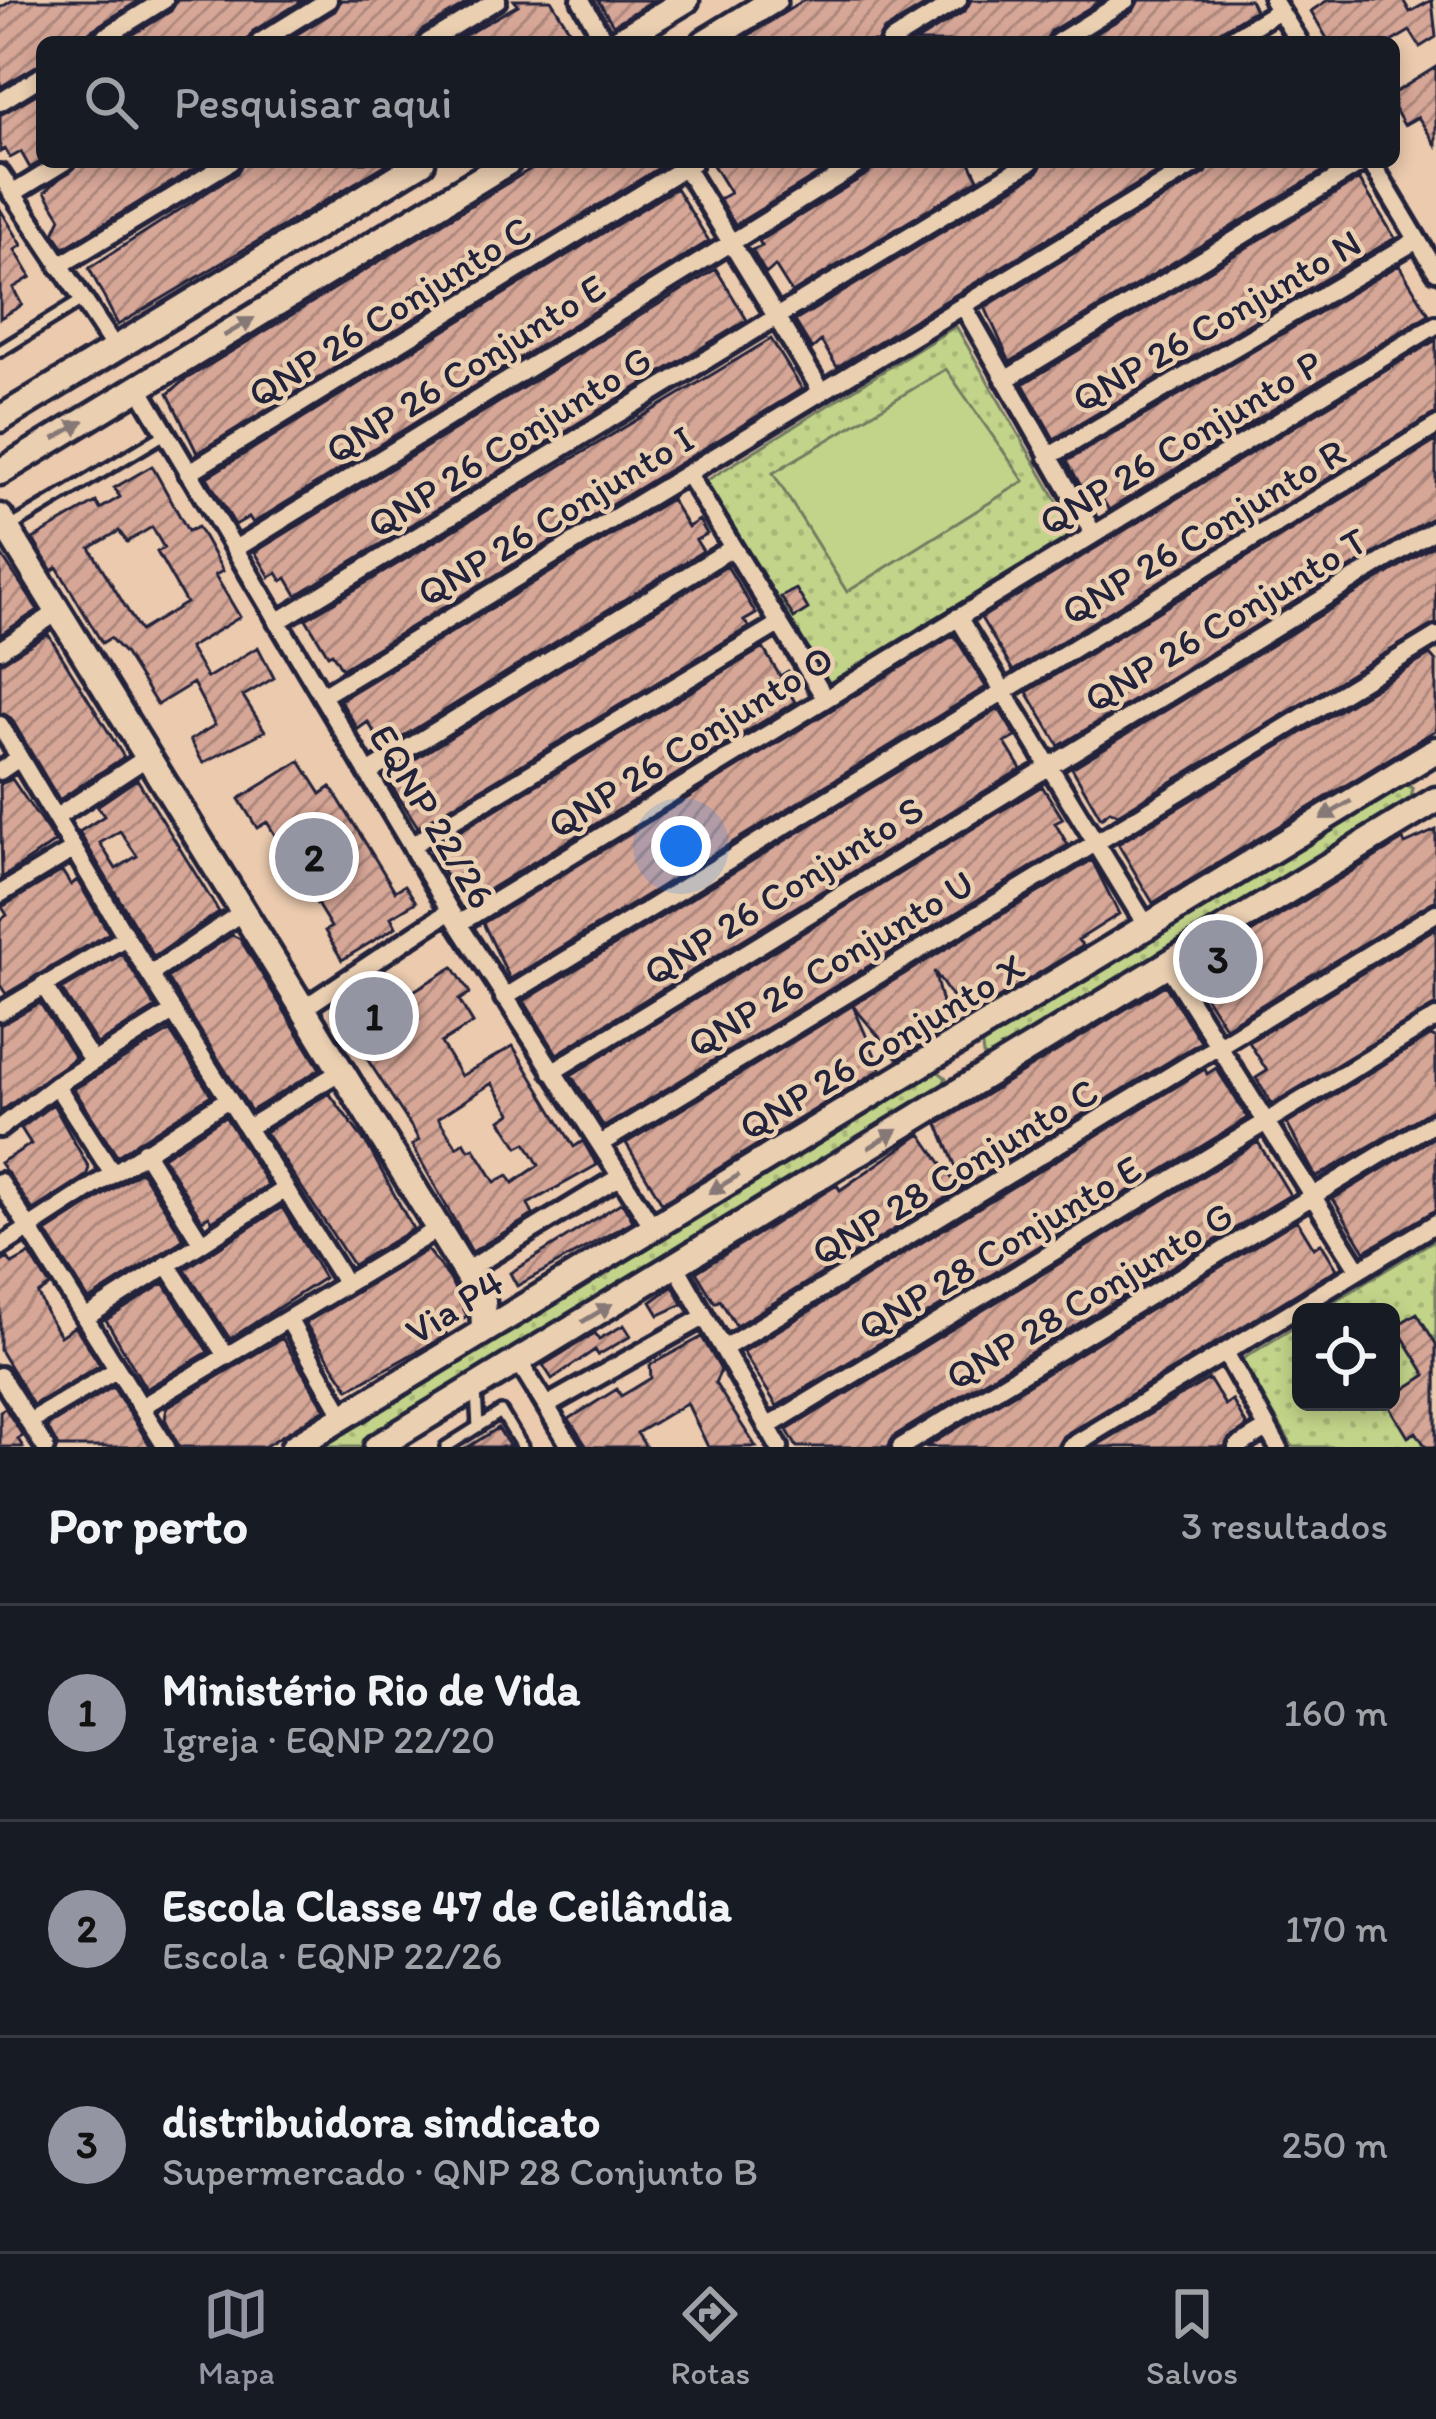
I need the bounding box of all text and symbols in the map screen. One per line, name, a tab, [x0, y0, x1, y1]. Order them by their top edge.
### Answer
search box	[36, 36, 1400, 168]
icon: search	[78, 69, 144, 135]
text: Pesquisar aqui	[174, 75, 452, 129]
street label: QNP 26 Conjunto C	[239, 205, 539, 417]
street label: QNP 26 Conjunto N	[1063, 219, 1369, 422]
street label: QNP 26 Conjunto E	[317, 263, 614, 473]
one-way arrow	[222, 317, 256, 338]
street label: QNP 26 Conjunto G	[358, 335, 660, 548]
street label: QNP 26 Conjunto P	[1030, 339, 1330, 545]
street label: QNP 26 Conjunto I	[409, 414, 702, 616]
one-way arrow	[52, 420, 86, 441]
street label: QNP 26 Conjunto R	[1053, 428, 1354, 635]
street label: QNP 26 Conjunto T	[1075, 516, 1375, 722]
street label: QNP 26 Conjunto O	[539, 635, 842, 848]
street label: EQNP 22/26	[359, 716, 506, 917]
street label: QNP 26 Conjunto S	[635, 785, 932, 996]
one-way arrow	[1319, 799, 1353, 820]
pin: 2	[275, 812, 353, 902]
your location	[651, 816, 711, 876]
street label: QNP 26 Conjunto U	[679, 860, 982, 1067]
pin: 3	[1179, 914, 1257, 1004]
street label: QNP 26 Conjunto X	[730, 943, 1032, 1150]
pin: 1	[335, 971, 413, 1061]
street label: QNP 28 Conjunto C	[803, 1068, 1106, 1275]
one-way arrow	[867, 1128, 899, 1150]
street label: QNP 28 Conjunto E	[849, 1144, 1149, 1350]
one-way arrow	[707, 1173, 741, 1194]
street label: QNP 28 Conjunto G	[937, 1191, 1242, 1400]
street label: Via P4	[397, 1258, 512, 1355]
map controls	[1292, 1303, 1400, 1411]
button: locate	[1292, 1303, 1400, 1411]
one-way arrow	[580, 1304, 614, 1325]
text: Por perto	[48, 1495, 248, 1556]
text: 3 resultados	[1181, 1502, 1388, 1549]
text: Ministério Rio de Vida	[162, 1662, 580, 1716]
text: 1	[78, 1689, 96, 1736]
text: 160 m	[1284, 1689, 1388, 1736]
text: Igreja · EQNP 22/20	[162, 1716, 495, 1763]
text: Escola Classe 47 de Ceilândia	[162, 1878, 732, 1932]
text: 2	[77, 1905, 97, 1952]
text: 170 m	[1285, 1905, 1388, 1952]
text: Escola · EQNP 22/26	[162, 1932, 502, 1979]
text: distribuidora sindicato	[162, 2094, 601, 2148]
text: 3	[76, 2121, 98, 2168]
text: 250 m	[1281, 2121, 1388, 2168]
text: Supermercado · QNP 28 Conjunto B	[162, 2148, 758, 2195]
tab: Mapa	[198, 2281, 275, 2392]
tab: Rotas	[671, 2281, 750, 2392]
tab: Salvos	[1146, 2281, 1238, 2392]

